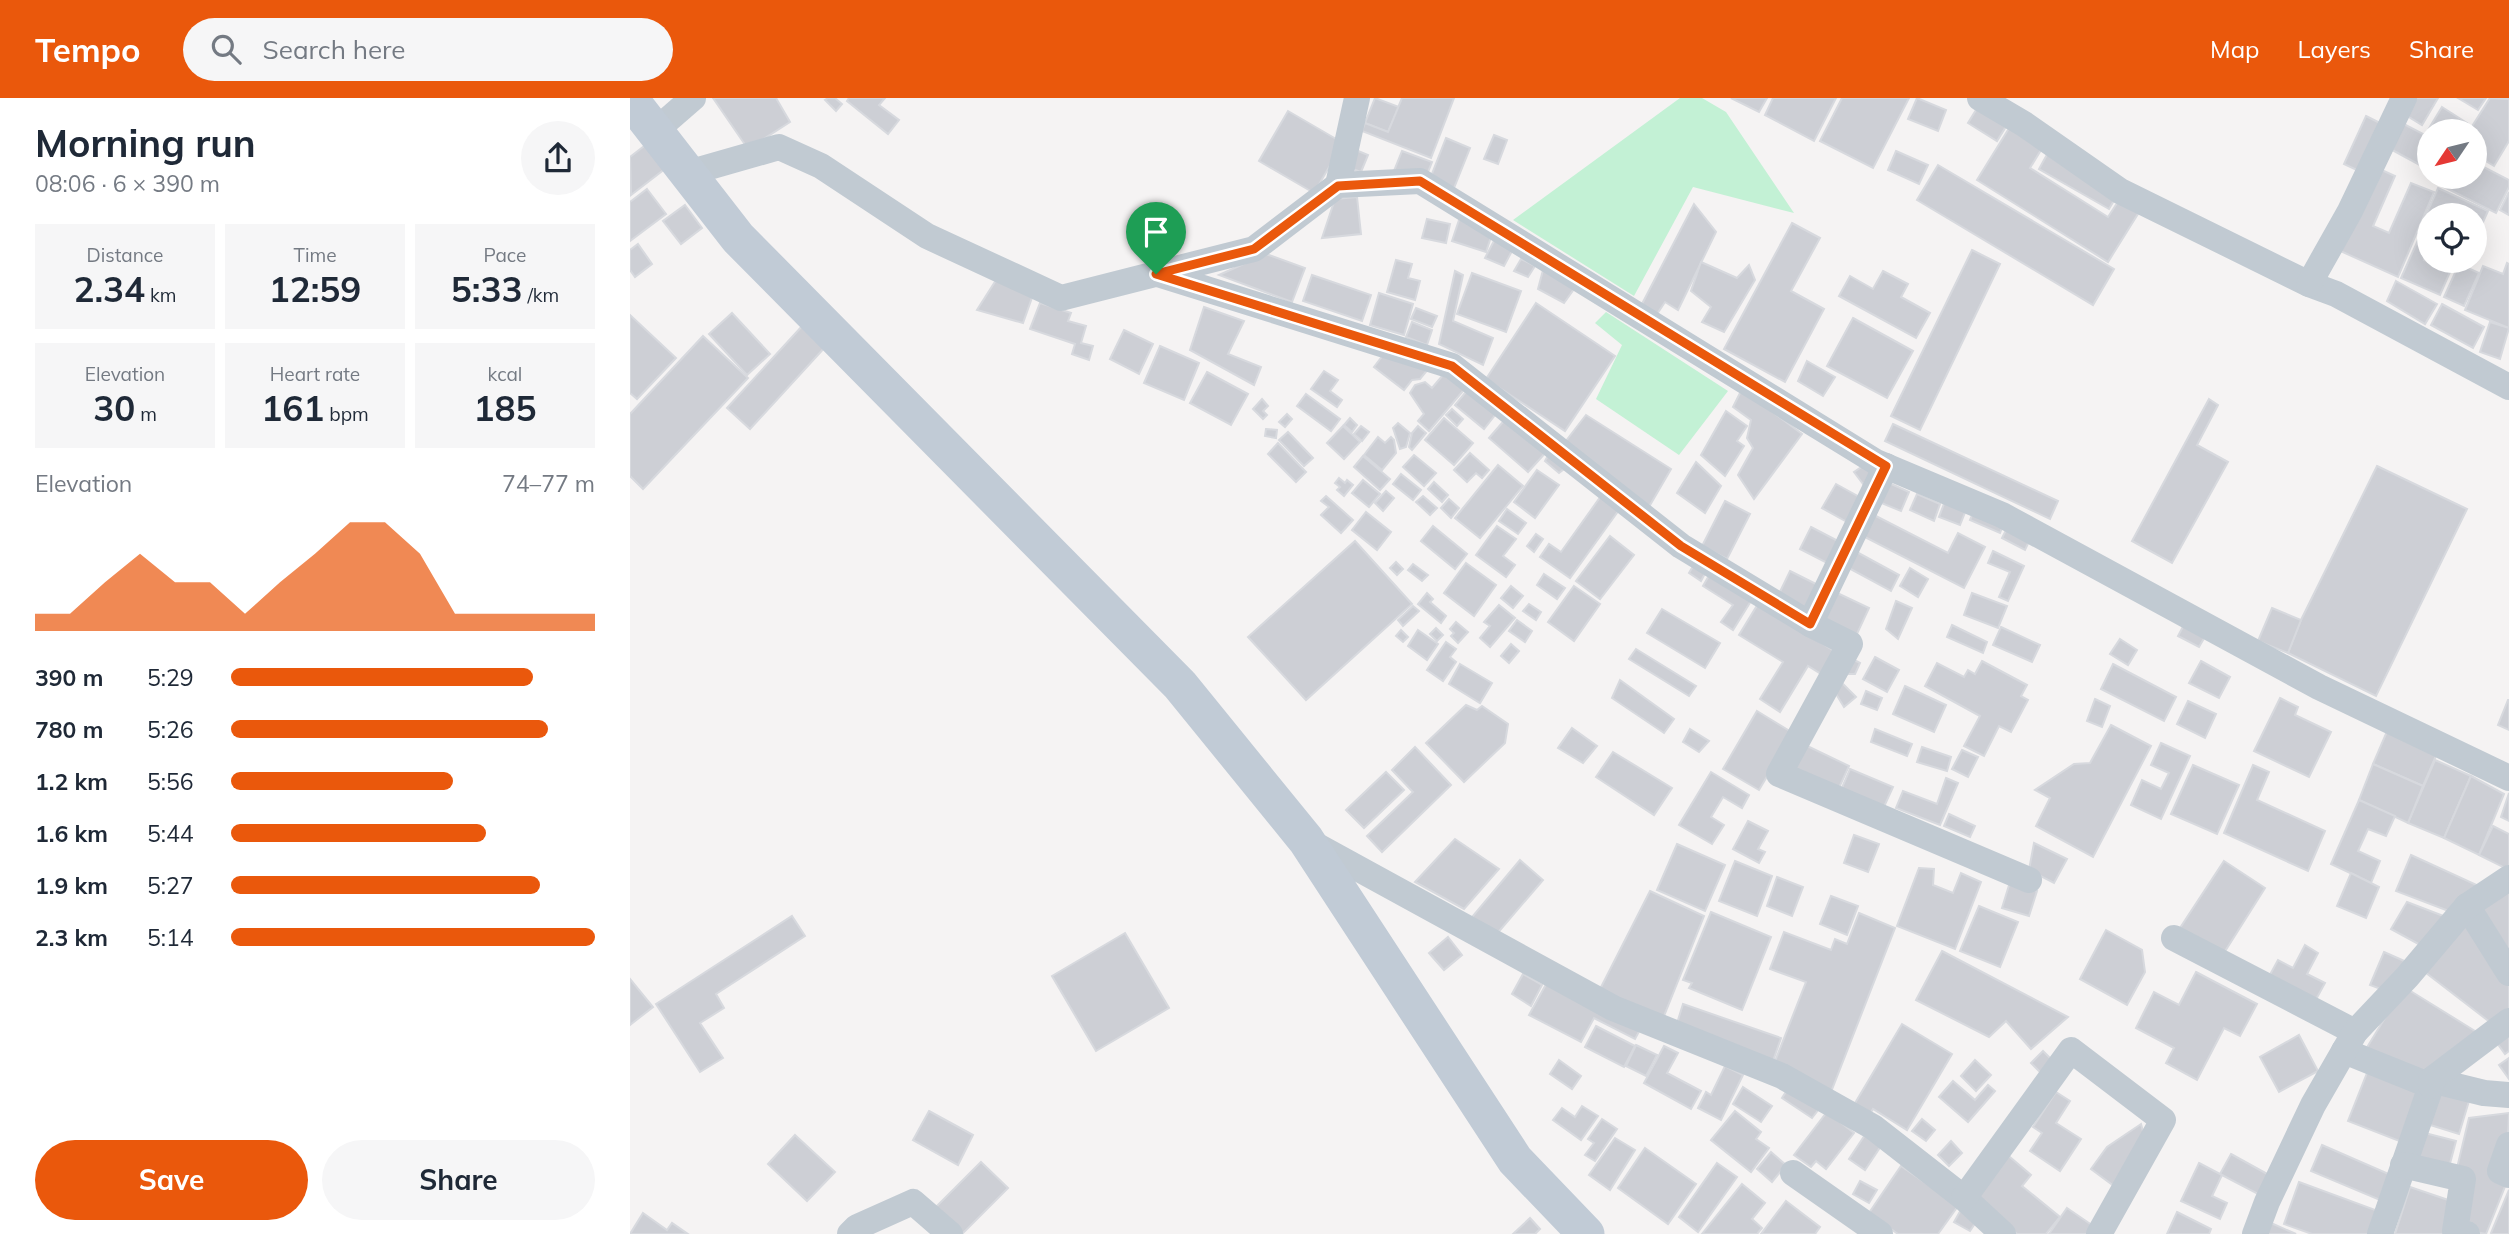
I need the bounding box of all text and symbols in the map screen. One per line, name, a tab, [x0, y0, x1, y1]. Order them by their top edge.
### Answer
search box	[183, 18, 673, 81]
text: Tempo	[35, 29, 141, 70]
icon: search	[207, 30, 245, 68]
text: Search here	[263, 33, 406, 66]
text: Map	[2210, 34, 2259, 64]
text: Layers	[2297, 34, 2371, 64]
text: Share	[2409, 34, 2474, 64]
text: Morning run	[35, 119, 256, 167]
north arrow	[2417, 119, 2487, 189]
map controls	[2417, 119, 2487, 273]
button: share	[521, 121, 595, 195]
text: 08:06 · 6 × 390 m	[35, 169, 220, 198]
pin	[1126, 202, 1186, 274]
button: locate	[2417, 203, 2487, 273]
icon: arrive	[1137, 213, 1175, 251]
text: Distance	[87, 243, 163, 267]
text: Time	[293, 243, 337, 267]
text: Pace	[484, 243, 526, 267]
text: 2.34	[73, 267, 145, 311]
text: 12:59	[269, 267, 361, 311]
text: 5:33	[451, 267, 522, 311]
text: km	[145, 283, 177, 307]
text: /km	[522, 283, 559, 307]
text: Elevation	[85, 362, 165, 386]
text: Heart rate	[270, 362, 360, 386]
text: kcal	[488, 362, 522, 386]
text: 30	[93, 386, 135, 430]
text: 161	[261, 386, 324, 430]
text: 185	[473, 386, 537, 430]
text: m	[135, 402, 157, 426]
text: bpm	[324, 402, 369, 426]
text: Elevation	[35, 469, 132, 498]
text: 74–77 m	[502, 469, 595, 498]
text: 390 m	[35, 663, 103, 692]
text: 5:29	[147, 663, 194, 692]
text: 780 m	[35, 715, 103, 744]
text: 5:26	[147, 715, 194, 744]
text: 1.2 km	[35, 767, 108, 796]
text: 5:56	[147, 767, 194, 796]
text: 1.6 km	[35, 819, 108, 848]
text: 5:44	[147, 819, 194, 848]
text: 1.9 km	[35, 871, 108, 900]
text: 5:27	[147, 871, 194, 900]
text: 2.3 km	[35, 923, 108, 952]
text: 5:14	[147, 923, 194, 952]
button: Save	[35, 1140, 308, 1220]
button: Share	[322, 1140, 595, 1220]

